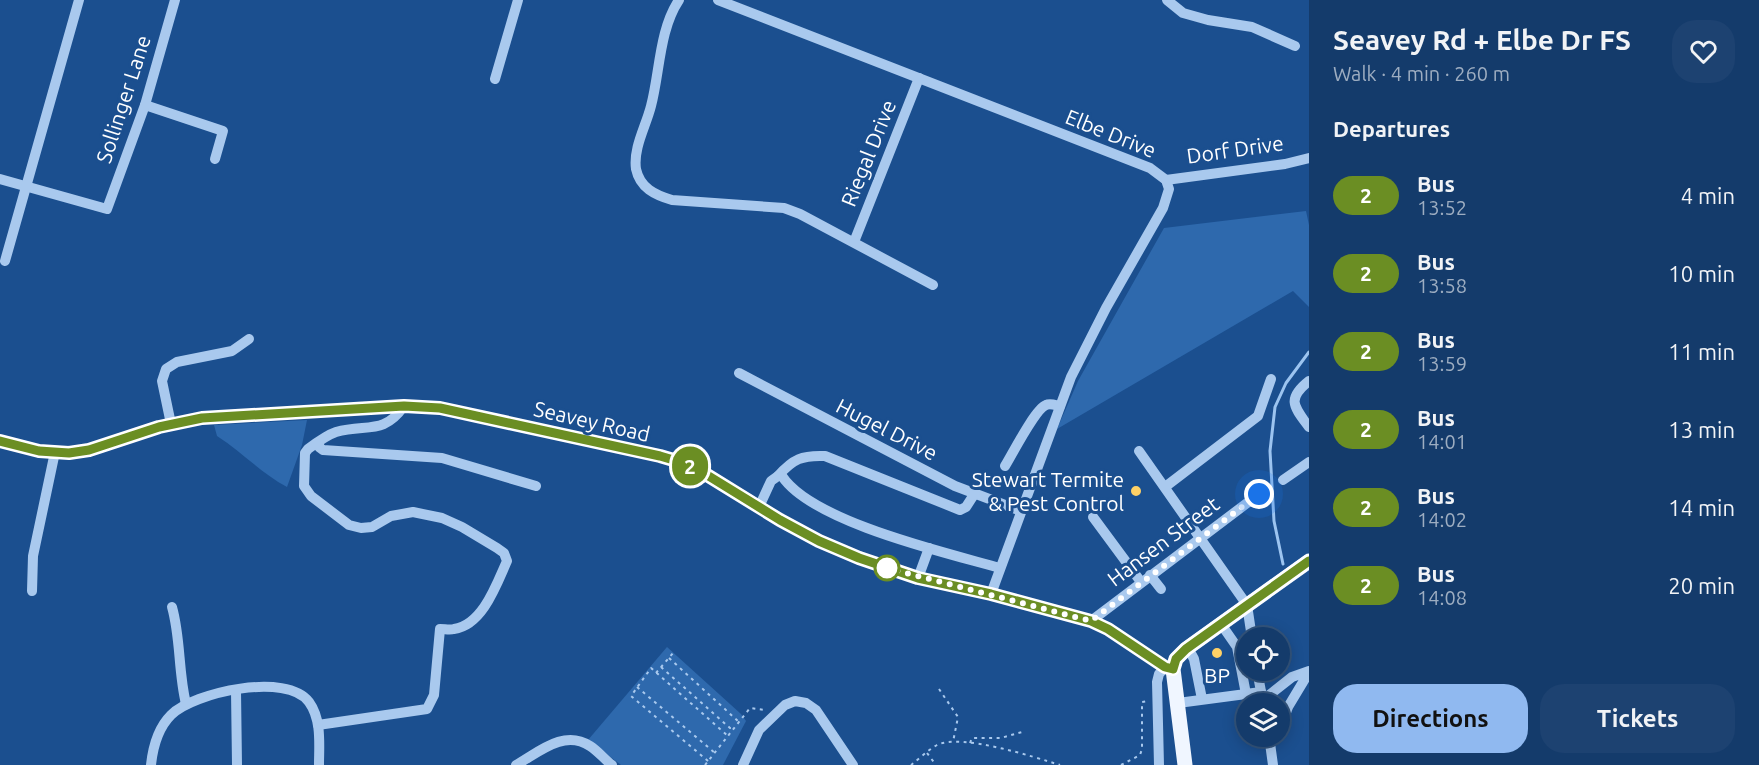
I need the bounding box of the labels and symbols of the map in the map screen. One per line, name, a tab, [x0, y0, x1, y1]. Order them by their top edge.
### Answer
street label: Sollinger Lane	[91, 32, 155, 166]
street label: Riegal Drive	[836, 96, 900, 210]
street label: Elbe Drive	[1062, 104, 1160, 162]
street label: Dorf Drive	[1185, 130, 1285, 168]
street label: Hugel Drive	[832, 393, 942, 465]
street label: Seavey Road	[532, 396, 652, 446]
line badge: 2	[670, 446, 710, 486]
place label: Stewart Termite & Pest Control	[972, 467, 1124, 515]
your location	[1244, 479, 1274, 509]
marker: Stewart Termite & Pest Control	[1129, 484, 1143, 498]
street label: Hansen Street	[1102, 491, 1224, 591]
unlabelled marker	[874, 555, 900, 581]
marker: BP	[1210, 646, 1224, 660]
place label: BP	[1204, 663, 1230, 687]

